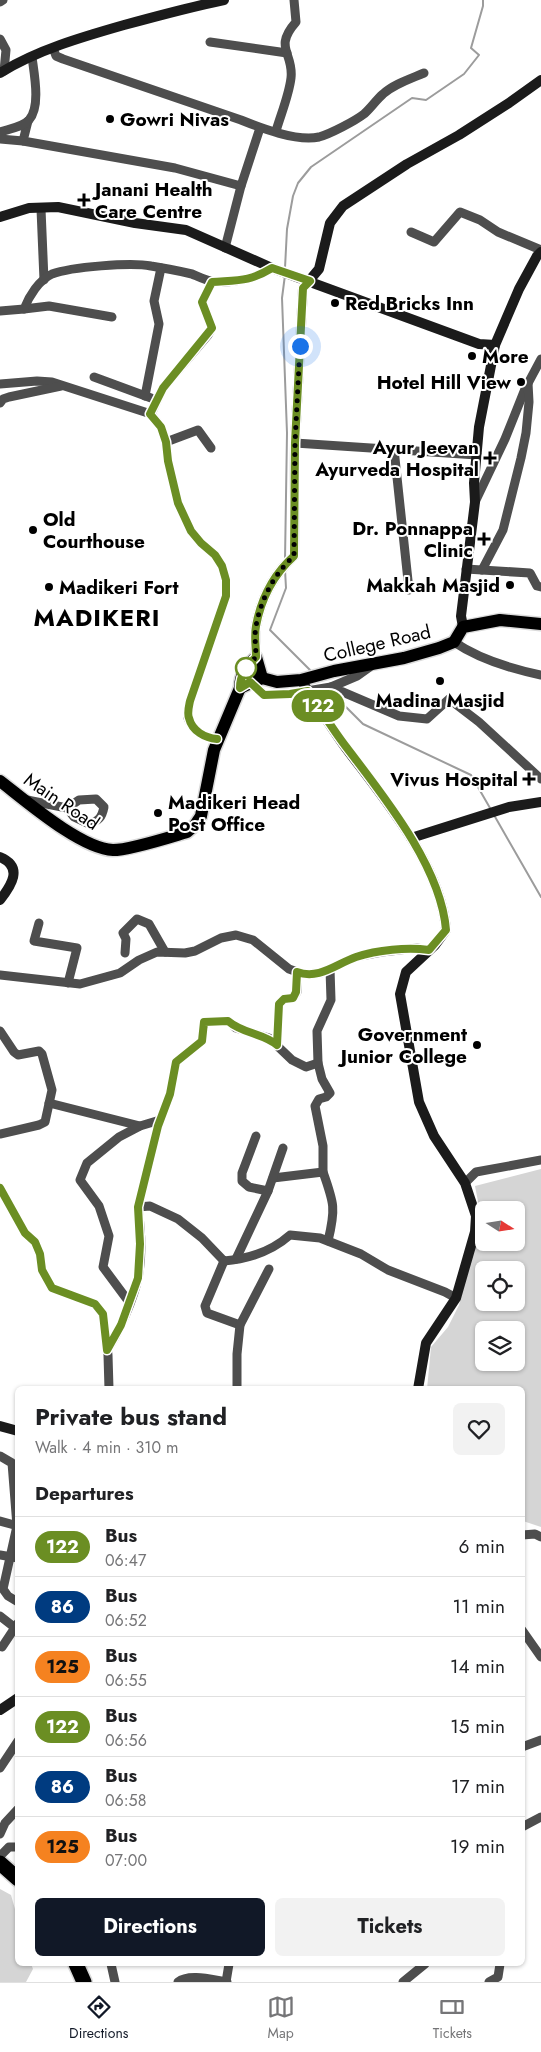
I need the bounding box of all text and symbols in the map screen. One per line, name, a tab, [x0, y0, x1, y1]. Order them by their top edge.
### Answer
place label: Gowri Nivas	[120, 106, 229, 133]
marker: Gowri Nivas	[104, 113, 116, 125]
place label: Janani Health Care Centre	[91, 176, 213, 225]
marker: Janani Health Care Centre	[77, 193, 91, 207]
place label: Red Bricks Inn	[345, 290, 474, 317]
marker: Red Bricks Inn	[329, 297, 341, 309]
your location	[288, 334, 313, 359]
place label: More	[482, 343, 529, 370]
marker: More	[466, 350, 478, 362]
place label: Hotel Hill View	[377, 369, 512, 396]
marker: Hotel Hill View	[515, 376, 527, 388]
place label: Ayur Jeevan Ayurveda Hospital	[314, 434, 479, 483]
marker: Ayur Jeevan Ayurveda Hospital	[483, 451, 497, 465]
place label: Old Courthouse	[43, 506, 145, 555]
place label: Dr. Ponnappa Clinic	[352, 515, 473, 564]
marker: Old Courthouse	[27, 524, 39, 536]
marker: Dr. Ponnappa Clinic	[477, 532, 491, 546]
place label: Makkah Masjid	[366, 572, 500, 599]
place label: Madikeri Fort	[59, 574, 178, 601]
marker: Makkah Masjid	[504, 579, 516, 591]
marker: Madikeri Fort	[43, 581, 55, 593]
district label: MADIKERI	[34, 600, 160, 635]
street label: College Road	[321, 618, 433, 669]
unlabelled marker	[235, 657, 257, 679]
marker: Madina Masjid	[434, 675, 446, 687]
place label: Madina Masjid	[376, 687, 504, 714]
line badge: 122	[289, 690, 347, 722]
text: 122	[302, 693, 334, 719]
street label: Main Road	[18, 766, 105, 837]
place label: Vivus Hospital	[389, 766, 518, 793]
marker: Vivus Hospital	[522, 772, 536, 786]
place label: Madikeri Head Post Office	[168, 789, 300, 838]
marker: Madikeri Head Post Office	[152, 807, 164, 819]
place label: Government Junior College	[337, 1021, 467, 1070]
marker: Government Junior College	[471, 1039, 483, 1051]
north arrow	[475, 1201, 525, 1251]
map controls	[475, 1201, 525, 1371]
button: locate	[475, 1261, 525, 1311]
button: layers	[475, 1321, 525, 1371]
text: Private bus stand	[35, 1399, 227, 1434]
button: heart	[453, 1403, 505, 1455]
text: Walk · 4 min · 310 m	[35, 1436, 178, 1459]
text: Departures	[35, 1480, 134, 1507]
text: Bus	[105, 1522, 137, 1549]
text: 6 min	[459, 1533, 505, 1560]
text: 122	[46, 1534, 79, 1560]
text: 06:47	[105, 1549, 146, 1572]
text: Bus	[105, 1582, 137, 1609]
text: 11 min	[452, 1593, 505, 1620]
text: 86	[51, 1594, 74, 1620]
text: 06:52	[105, 1609, 147, 1632]
text: Bus	[105, 1642, 137, 1669]
text: 14 min	[450, 1653, 505, 1680]
text: 125	[46, 1654, 79, 1680]
text: 06:55	[105, 1669, 147, 1692]
text: Bus	[105, 1702, 137, 1729]
text: 15 min	[450, 1713, 505, 1740]
text: 122	[46, 1714, 79, 1740]
text: 06:56	[105, 1729, 147, 1752]
text: Bus	[105, 1762, 137, 1789]
text: 17 min	[451, 1773, 505, 1800]
text: 86	[51, 1774, 74, 1800]
text: 06:58	[105, 1789, 146, 1812]
text: Bus	[105, 1822, 137, 1849]
text: 19 min	[450, 1833, 505, 1860]
text: 125	[46, 1834, 79, 1860]
text: 07:00	[105, 1849, 147, 1872]
button: Directions	[35, 1898, 265, 1956]
button: Tickets	[275, 1898, 505, 1956]
tab: Directions	[69, 1993, 128, 2043]
tab: Map	[267, 1993, 295, 2043]
tab: Tickets	[433, 1993, 472, 2043]

